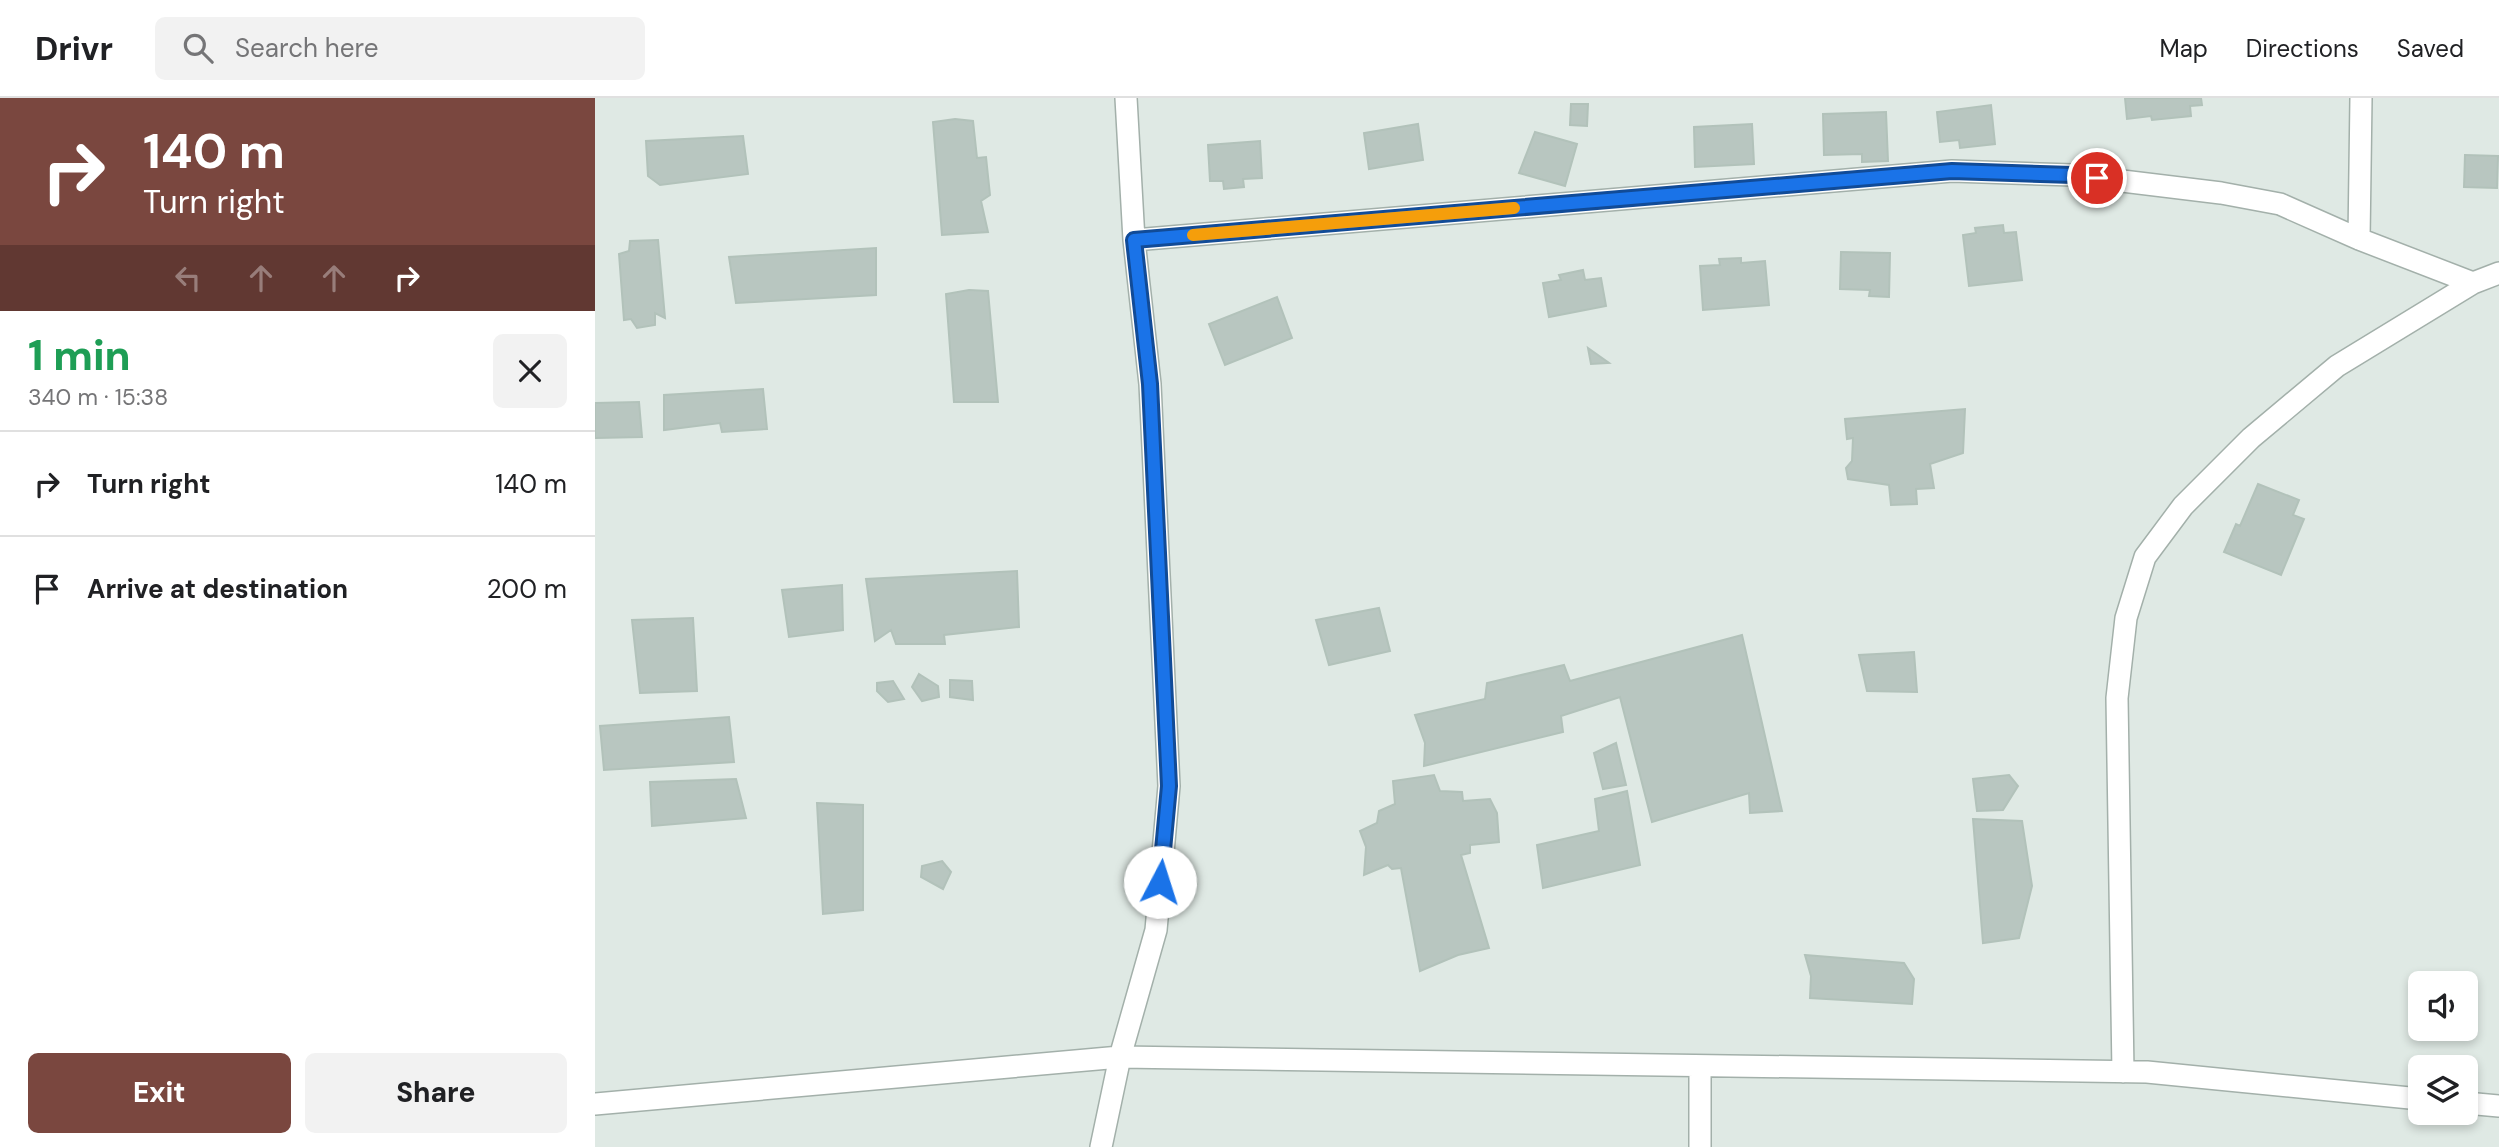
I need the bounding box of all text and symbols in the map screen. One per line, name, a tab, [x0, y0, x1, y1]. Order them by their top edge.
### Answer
search box	[155, 17, 645, 80]
text: Drivr	[35, 27, 113, 70]
icon: search	[179, 29, 217, 67]
text: Search here	[235, 31, 378, 65]
text: Map	[2160, 33, 2208, 64]
text: Directions	[2246, 33, 2359, 64]
text: Saved	[2397, 33, 2464, 64]
text: 140 m	[143, 119, 285, 183]
icon: right	[28, 126, 119, 217]
pin	[2067, 148, 2127, 208]
icon: arrive	[2078, 159, 2116, 197]
text: Turn right	[143, 181, 285, 223]
icon: left	[169, 259, 207, 297]
icon: ahead	[242, 259, 280, 297]
icon: ahead	[315, 259, 353, 297]
icon: right	[388, 259, 426, 297]
text: 1 min	[28, 328, 131, 383]
button: close	[493, 334, 567, 408]
text: 340 m · 15:38	[28, 382, 168, 412]
icon: right	[28, 465, 66, 503]
text: Turn right	[87, 467, 211, 501]
text: 140 m	[495, 467, 567, 501]
icon: arrive	[28, 570, 66, 608]
text: Arrive at destination	[87, 572, 348, 606]
text: 200 m	[487, 572, 567, 606]
position arrow	[1123, 845, 1197, 919]
map controls	[2408, 971, 2478, 1125]
button: sound	[2408, 971, 2478, 1041]
button: Exit	[28, 1053, 291, 1133]
button: Share	[305, 1053, 567, 1133]
button: layers	[2408, 1055, 2478, 1125]

